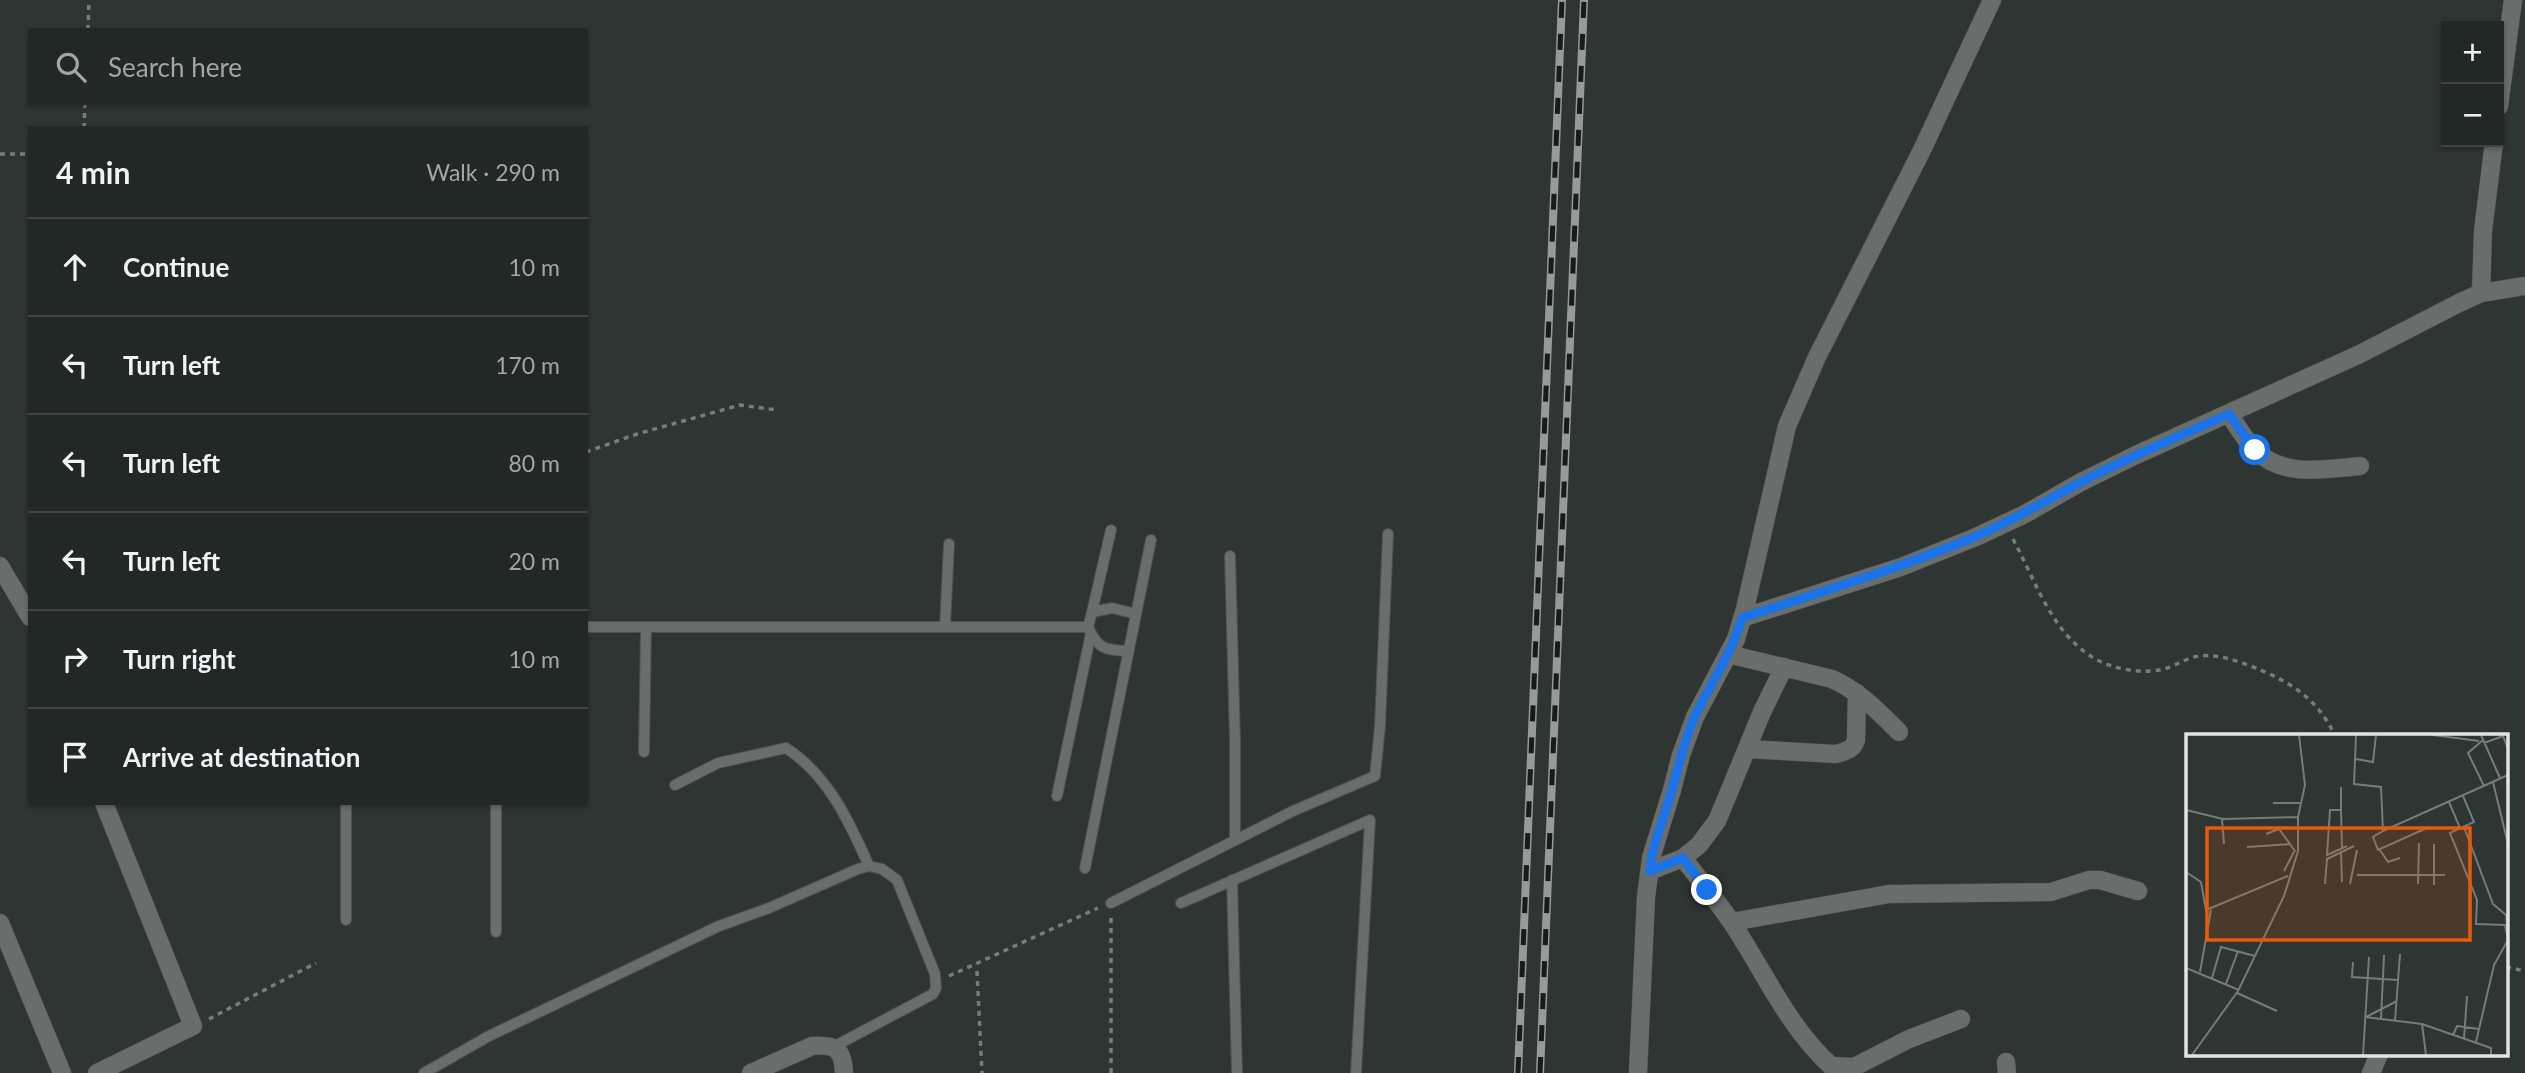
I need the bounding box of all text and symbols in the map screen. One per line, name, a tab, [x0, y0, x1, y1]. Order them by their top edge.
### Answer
map controls	[2441, 21, 2504, 147]
button: +	[2441, 21, 2504, 84]
search box	[28, 28, 588, 105]
icon: search	[52, 48, 90, 86]
text: Search here	[108, 51, 242, 83]
button: −	[2441, 84, 2504, 147]
text: 4 min	[56, 154, 130, 190]
text: Walk · 290 m	[426, 158, 560, 186]
icon: ahead	[56, 248, 94, 286]
text: Continue	[123, 251, 229, 283]
text: 10 m	[509, 253, 560, 281]
icon: left	[56, 346, 94, 384]
text: Turn left	[123, 349, 220, 381]
text: 170 m	[495, 351, 560, 379]
route start	[2239, 434, 2270, 465]
icon: left	[56, 444, 94, 482]
text: Turn left	[123, 447, 220, 479]
text: 80 m	[509, 449, 560, 477]
icon: left	[56, 542, 94, 580]
text: Turn left	[123, 545, 220, 577]
text: 20 m	[509, 547, 560, 575]
icon: right	[56, 640, 94, 678]
text: Turn right	[123, 643, 236, 675]
text: 10 m	[509, 645, 560, 673]
inset map	[2186, 734, 2508, 1056]
icon: arrive	[56, 738, 94, 776]
text: Arrive at destination	[123, 741, 360, 773]
route end	[1691, 874, 1722, 905]

